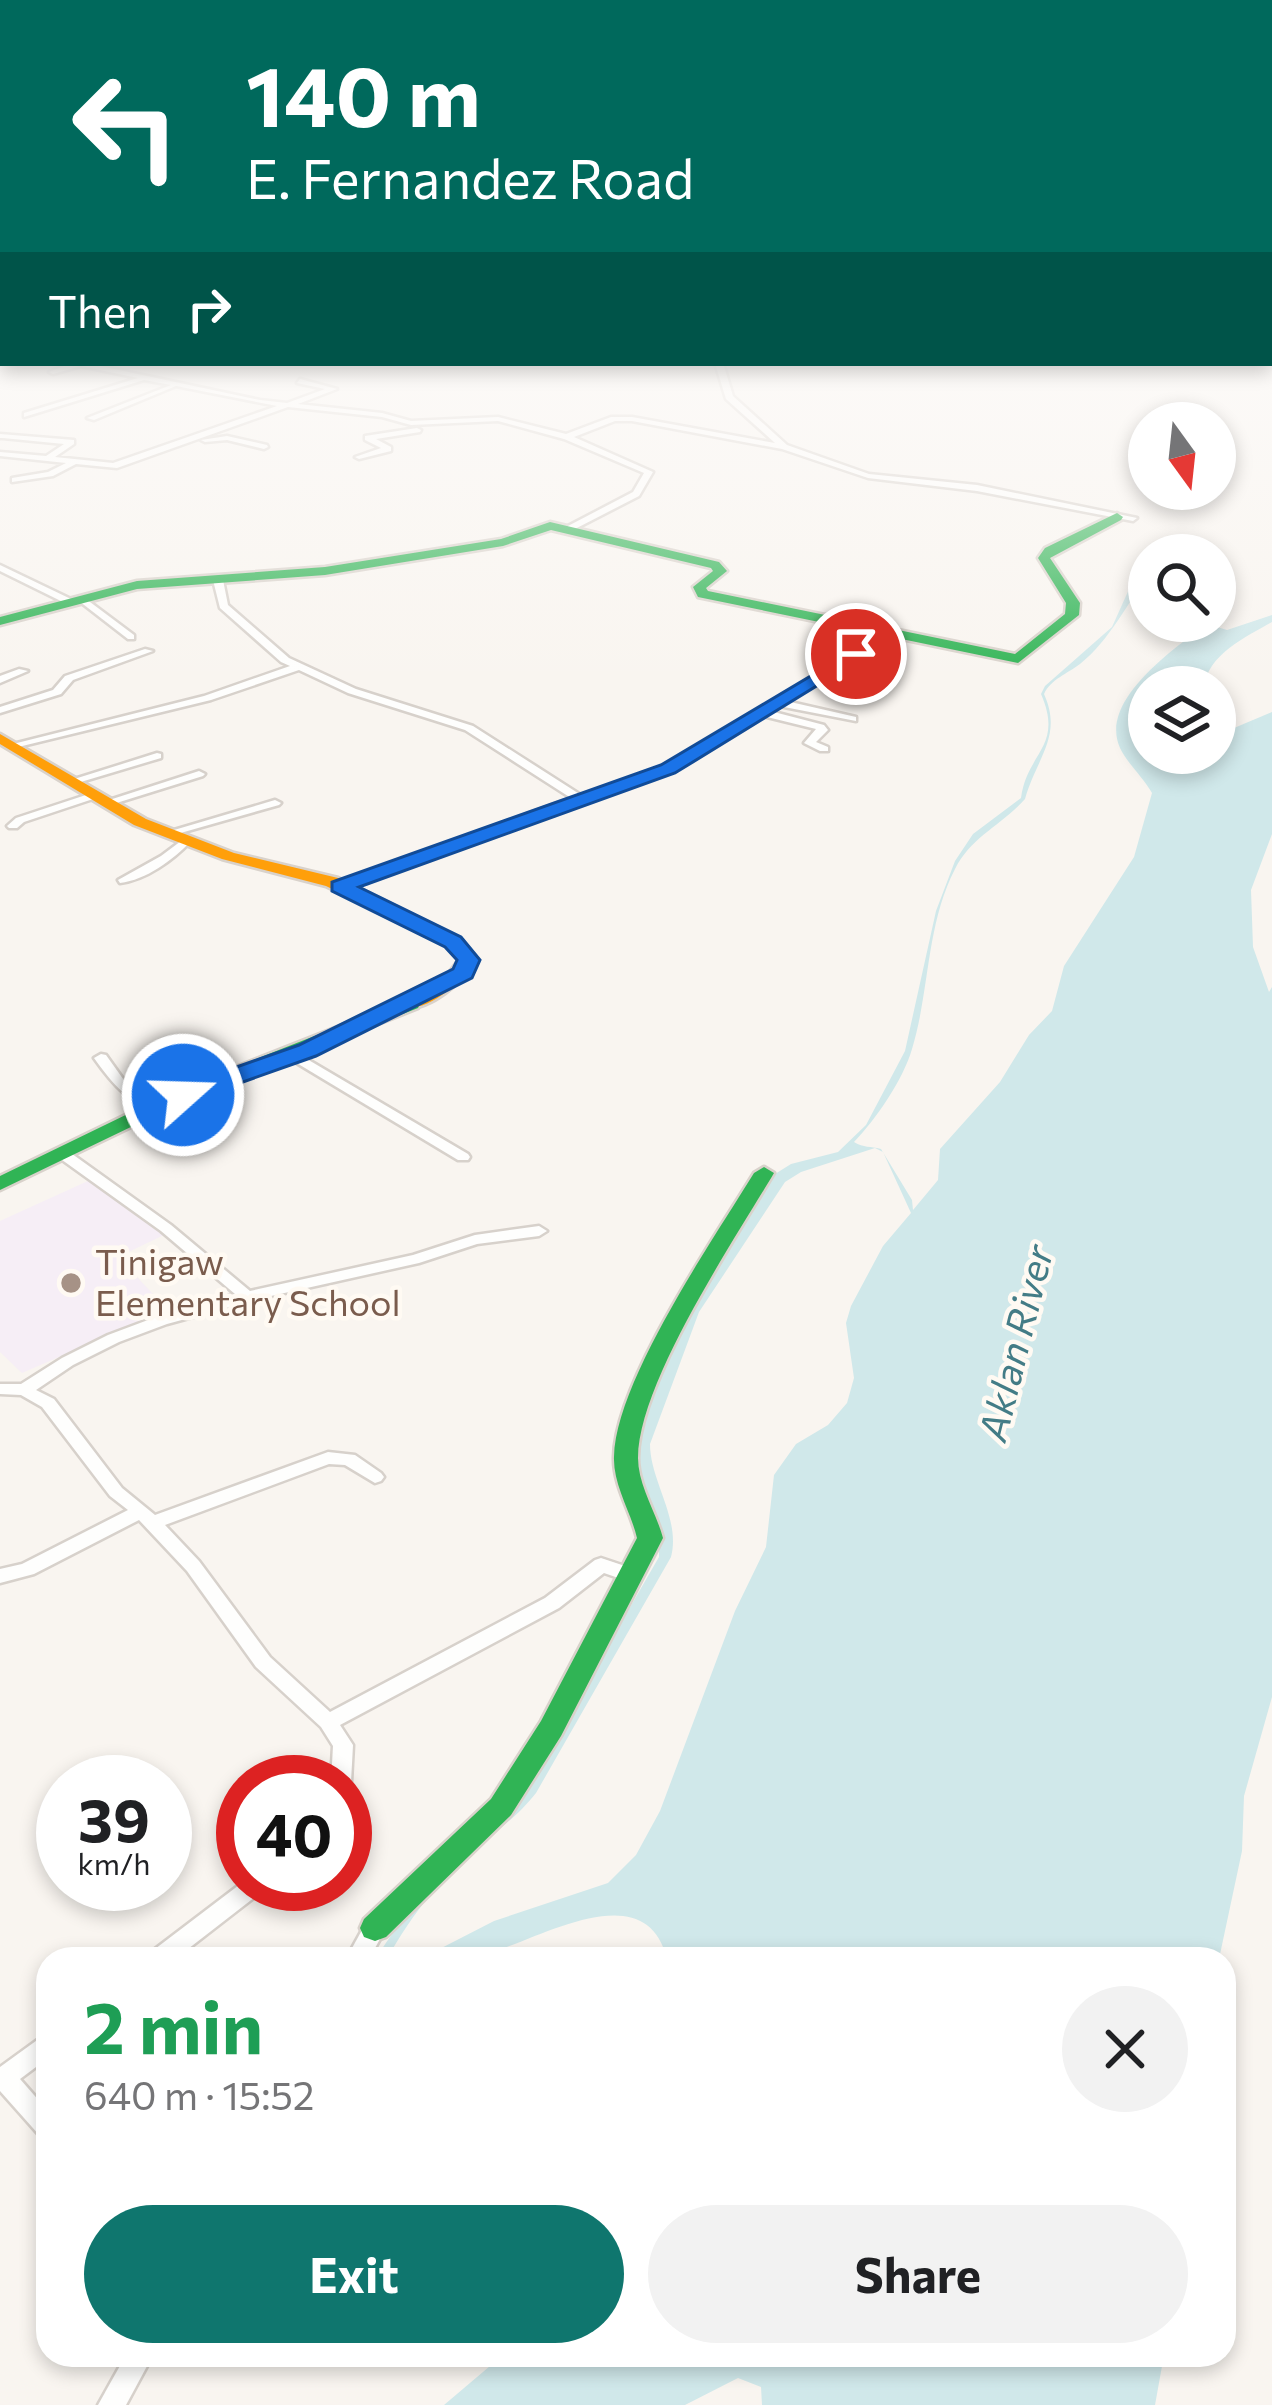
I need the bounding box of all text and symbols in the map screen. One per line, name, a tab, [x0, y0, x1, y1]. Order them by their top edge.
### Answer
text: 140 m	[246, 42, 481, 144]
icon: left	[48, 48, 204, 204]
text: E. Fernandez Road	[246, 144, 694, 210]
icon: right	[176, 276, 242, 342]
text: Then	[48, 282, 152, 337]
north arrow	[1128, 402, 1236, 510]
map controls	[1128, 402, 1236, 774]
button: search	[1128, 534, 1236, 642]
pin	[805, 603, 907, 705]
icon: arrive	[823, 621, 889, 687]
button: layers	[1128, 666, 1236, 774]
position arrow	[120, 1032, 246, 1158]
place label: Tinigaw Elementary School	[95, 1238, 401, 1323]
water label: Aklan River	[966, 1238, 1062, 1446]
marker: Tinigaw Elementary School	[58, 1270, 84, 1296]
speed limit sign: 40	[216, 1755, 372, 1911]
text: 39	[78, 1781, 150, 1854]
text: km/h	[78, 1844, 150, 1881]
text: 2 min	[84, 1981, 263, 2069]
button: close	[1062, 1986, 1188, 2112]
text: 640 m · 15:52	[84, 2070, 314, 2118]
button: Exit	[84, 2205, 624, 2343]
button: Share	[648, 2205, 1188, 2343]

